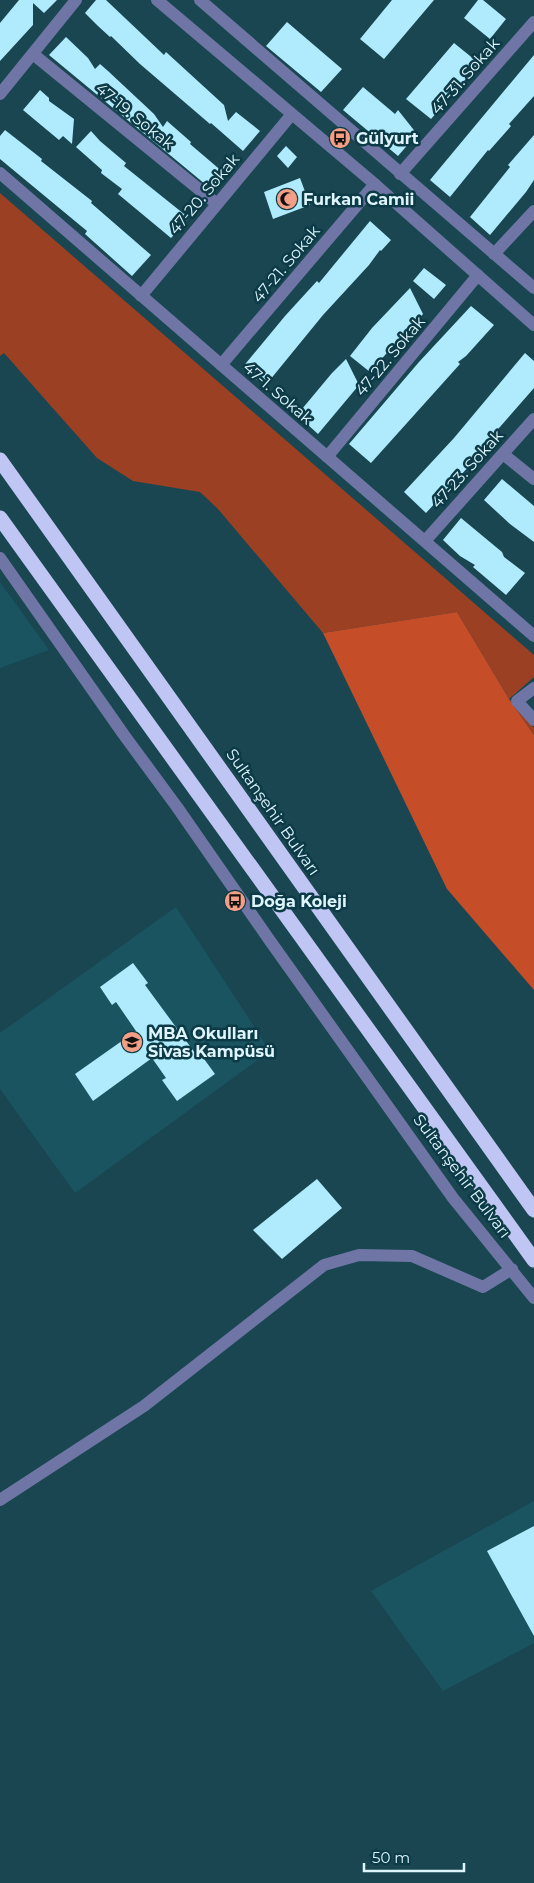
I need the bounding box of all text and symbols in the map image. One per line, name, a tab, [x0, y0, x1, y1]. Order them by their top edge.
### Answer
street label: 47-31. Sokak	[427, 34, 504, 118]
street label: 47-19. Sokak	[92, 79, 178, 154]
bus stop icon: Gülyurt	[328, 126, 352, 150]
place label: Gülyurt	[356, 129, 419, 148]
street label: 47-20. Sokak	[165, 149, 244, 238]
mosque icon: Furkan Camii	[275, 187, 299, 211]
place label: Furkan Camii	[303, 190, 414, 209]
street label: 47-21. Sokak	[248, 221, 324, 307]
street label: 47-22. Sokak	[351, 312, 429, 400]
street label: 47-1. Sokak	[239, 358, 317, 429]
street label: 47-23. Sokak	[427, 426, 507, 512]
street label: Sultanşehir Bulvarı	[222, 745, 324, 879]
bus stop icon: Doğa Koleji	[223, 889, 247, 913]
place label: Doğa Koleji	[251, 892, 347, 911]
place label: MBA Okulları Sivas Kampüsü	[148, 1024, 275, 1061]
school or university icon: MBA Okulları Sivas Kampüsü	[120, 1030, 144, 1054]
street label: Sultanşehir Bulvarı	[409, 1110, 515, 1242]
scale bar	[364, 1840, 464, 1872]
text: 50 m	[372, 1848, 410, 1867]

